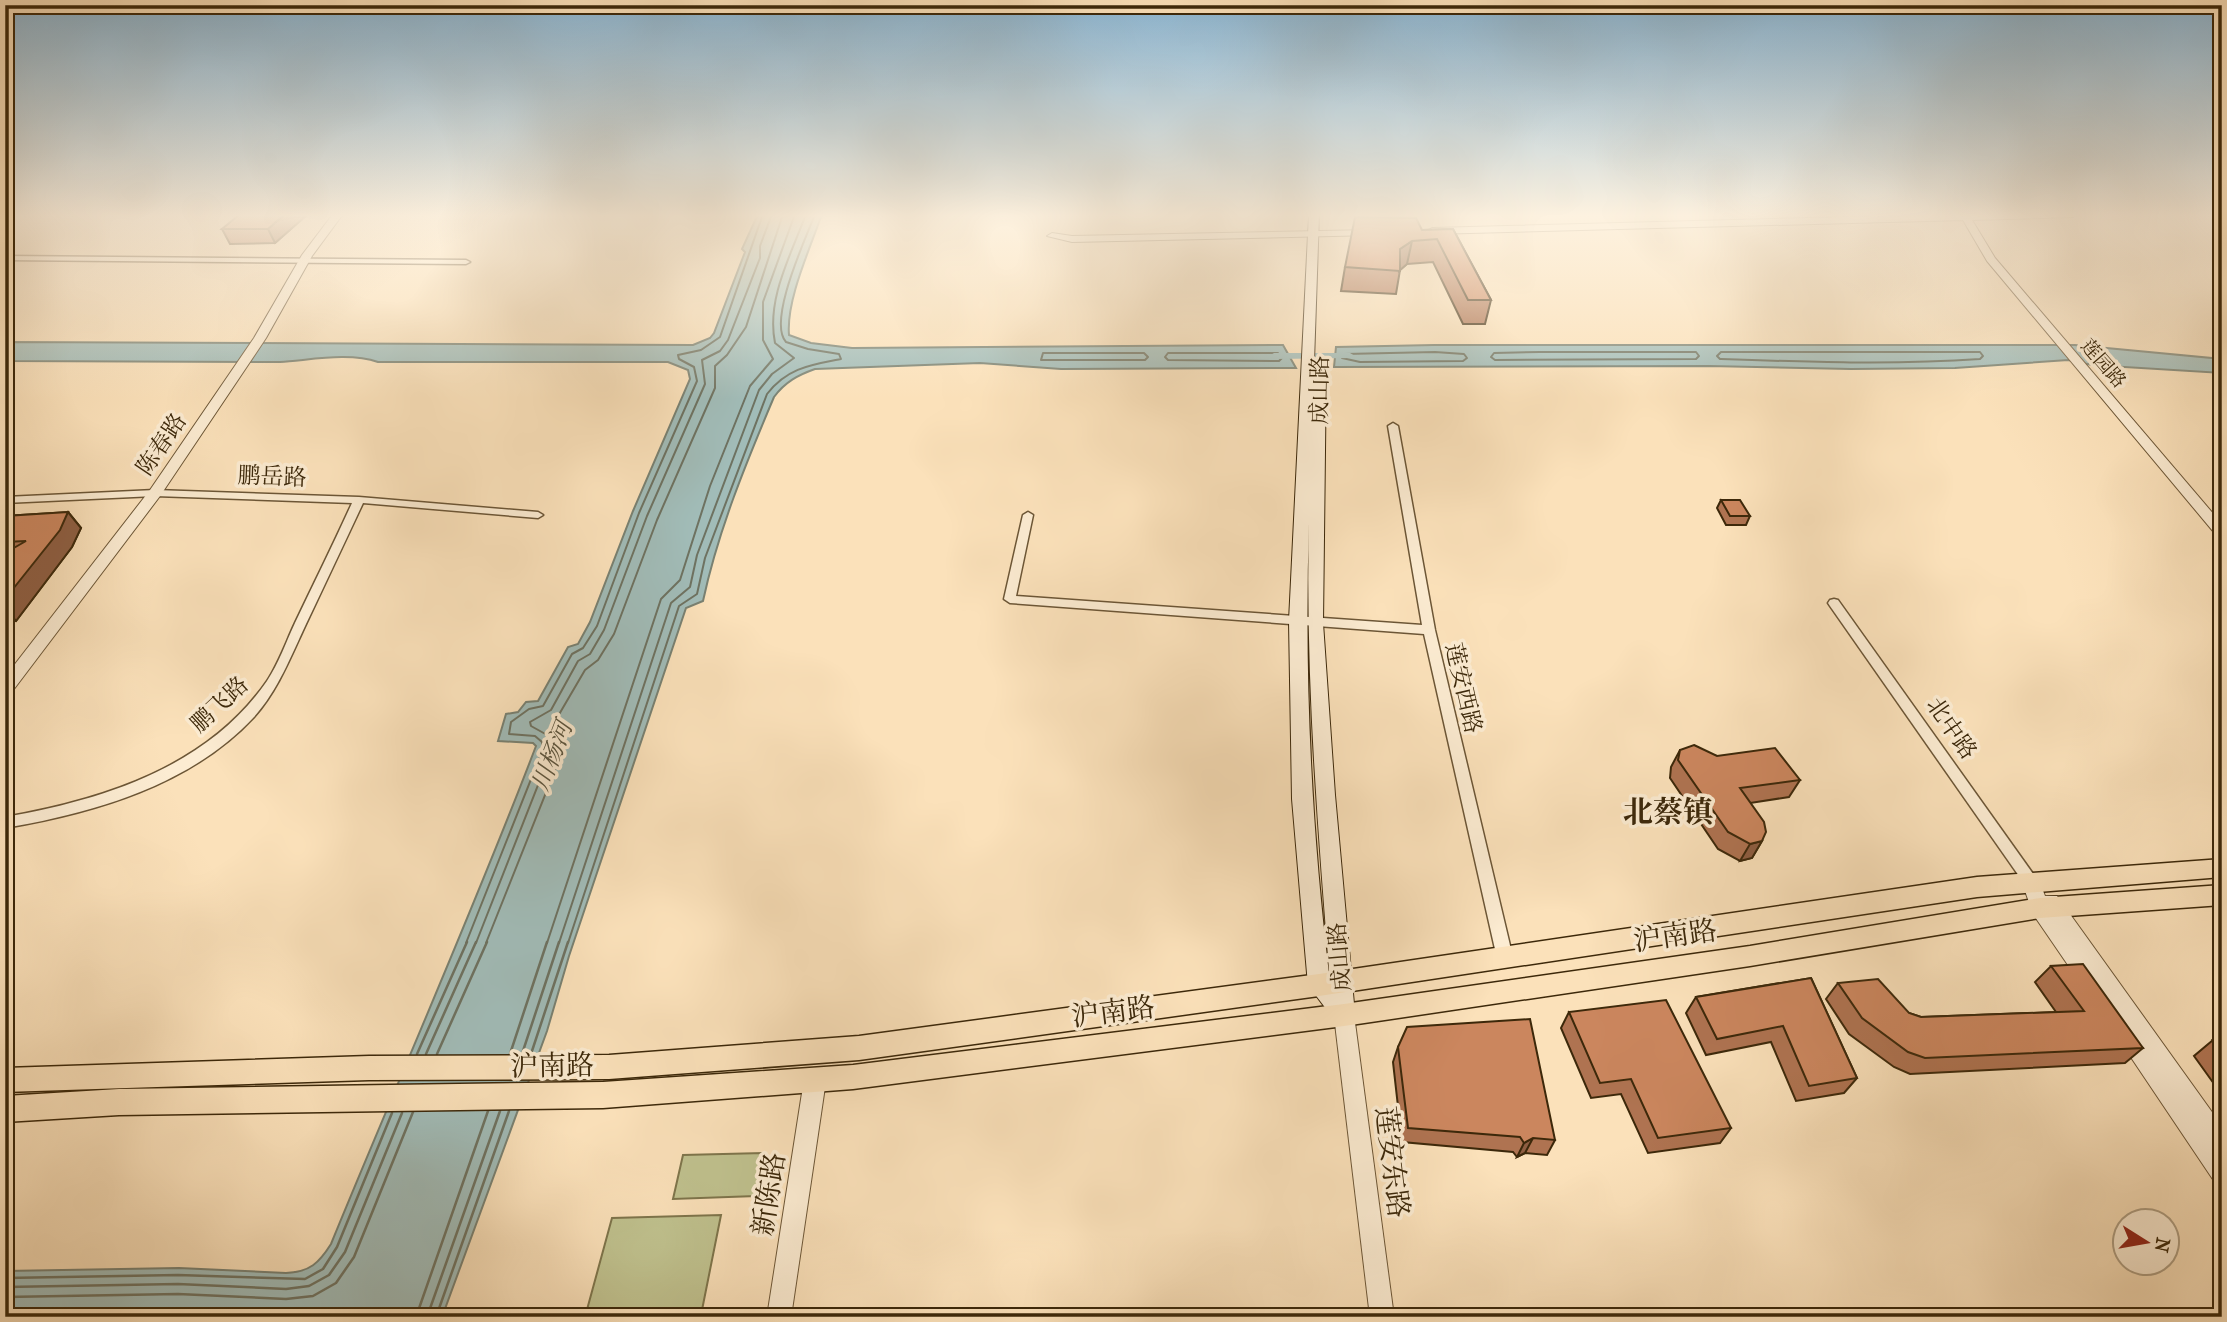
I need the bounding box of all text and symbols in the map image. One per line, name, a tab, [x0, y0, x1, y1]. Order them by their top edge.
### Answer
street label: 莲园路	[2076, 335, 2130, 392]
street label: 成山路	[1305, 355, 1334, 425]
street label: 陈春路	[131, 408, 192, 480]
street label: 鹏岳路	[237, 462, 307, 491]
street label: 莲安西路	[1440, 640, 1487, 736]
street label: 鹏飞路	[185, 671, 254, 738]
street label: 北中路	[1921, 692, 1982, 764]
water label: 川杨河	[526, 714, 579, 795]
district label: 北蔡镇	[1623, 795, 1713, 830]
street label: 沪南路	[1631, 913, 1719, 958]
street label: 成山路	[1323, 921, 1356, 993]
street label: 沪南路	[1069, 990, 1157, 1033]
street label: 沪南路	[510, 1048, 594, 1083]
street label: 莲安东路	[1369, 1104, 1416, 1220]
street label: 新陈路	[746, 1150, 791, 1238]
north arrow	[2112, 1206, 2182, 1276]
text: N	[2149, 1236, 2174, 1255]

